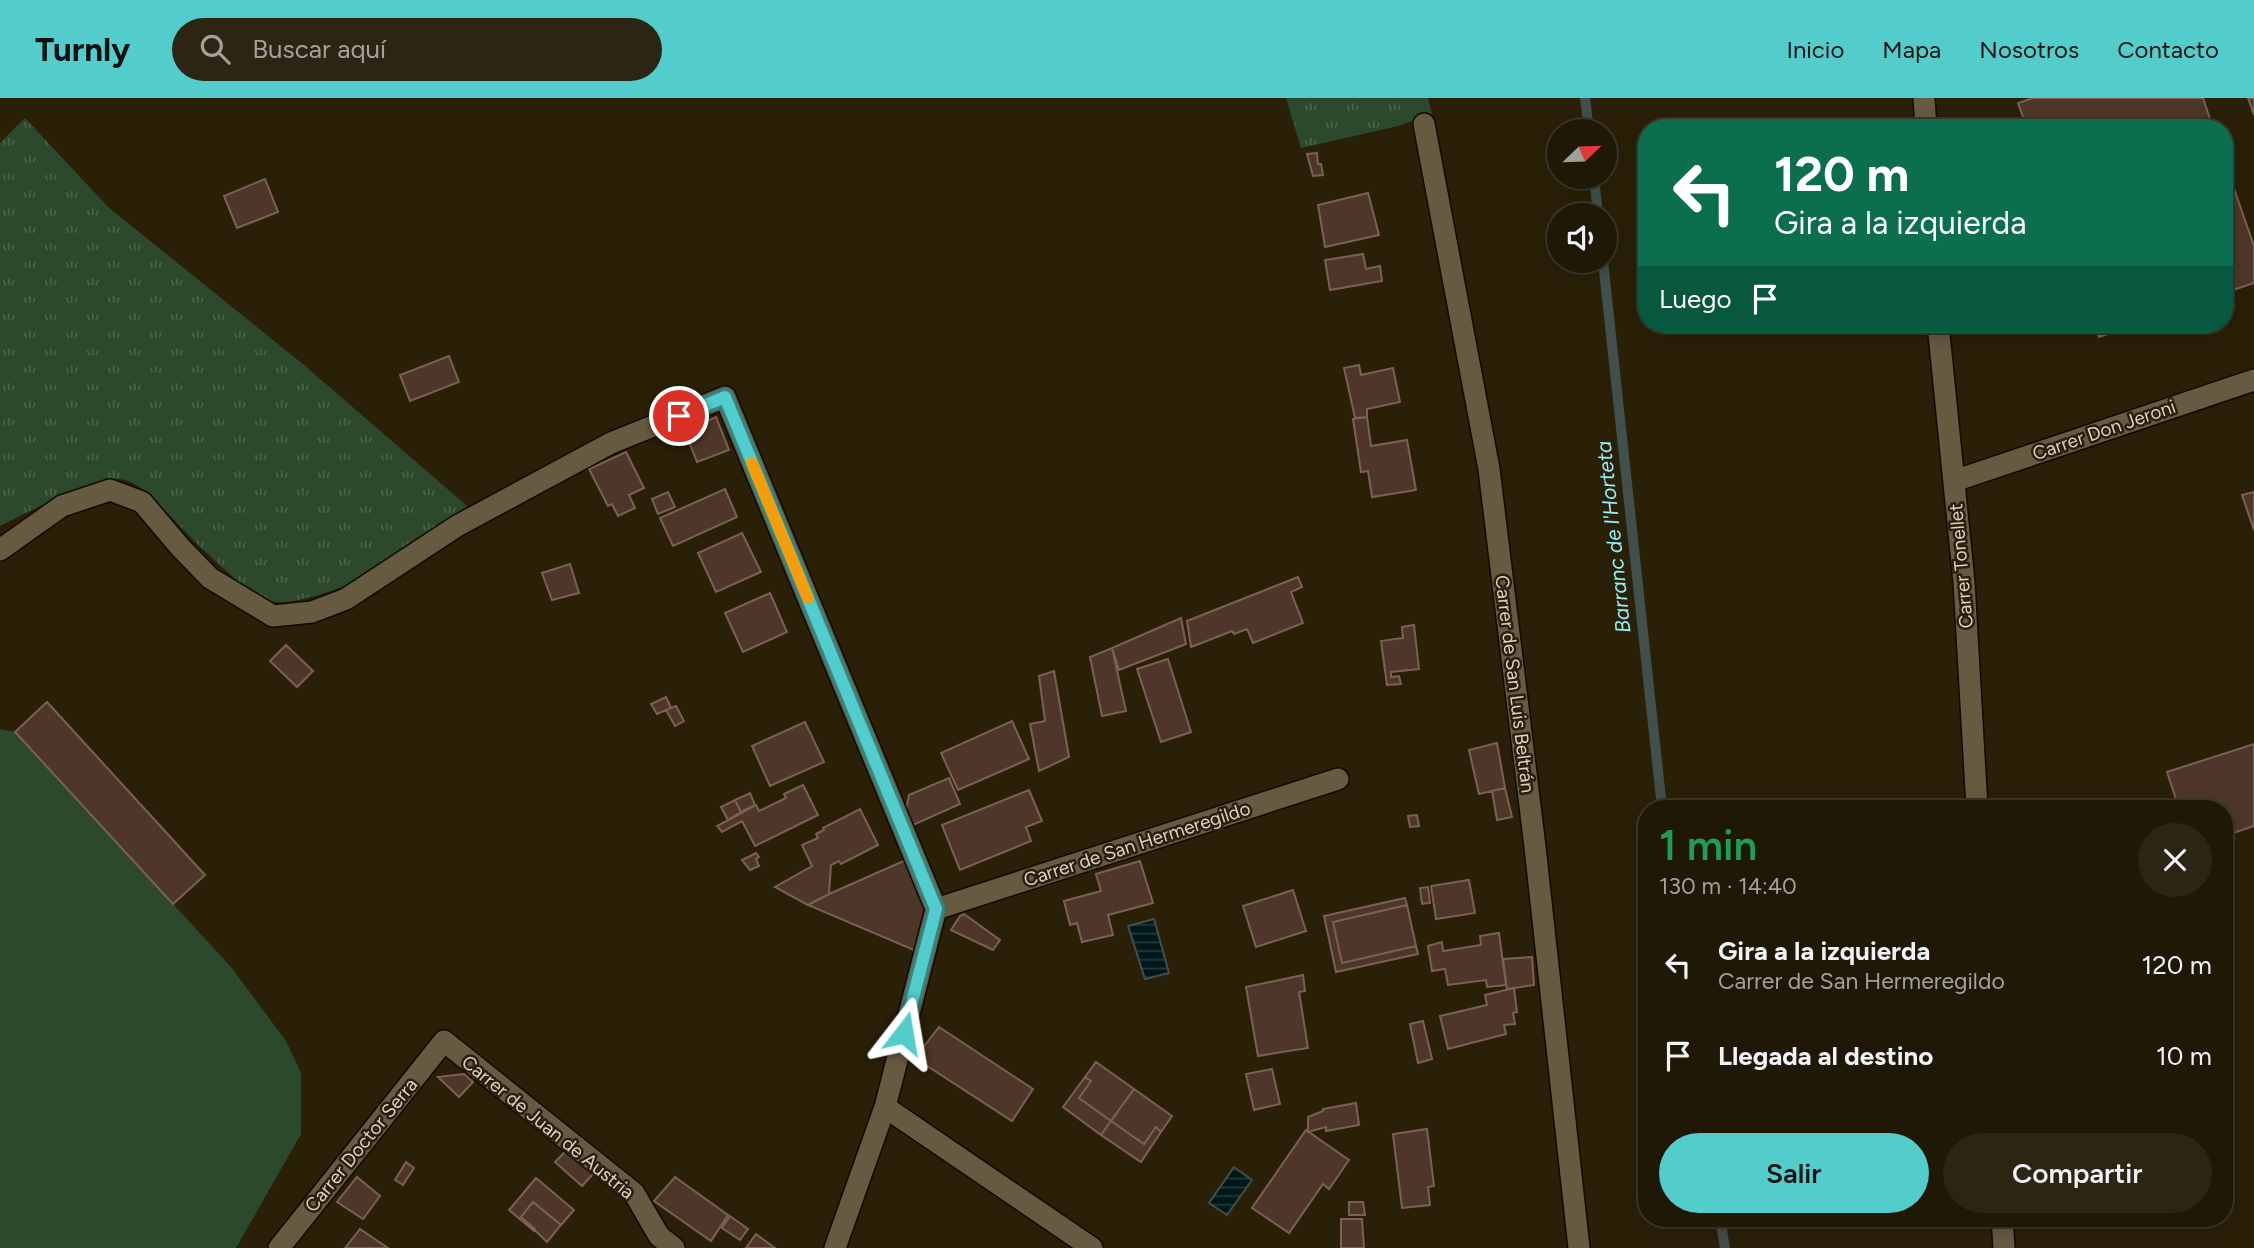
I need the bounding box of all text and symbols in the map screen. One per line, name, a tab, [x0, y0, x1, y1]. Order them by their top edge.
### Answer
search box	[172, 18, 662, 81]
text: Turnly	[35, 30, 130, 69]
icon: search	[196, 30, 234, 68]
text: Buscar aquí	[252, 33, 386, 65]
text: Inicio	[1786, 35, 1844, 64]
text: Mapa	[1882, 35, 1941, 64]
text: Nosotros	[1979, 35, 2079, 64]
text: Contacto	[2117, 35, 2219, 64]
north arrow	[1547, 119, 1617, 189]
map controls	[1547, 119, 1617, 273]
text: 120 m	[1774, 144, 1909, 203]
icon: left	[1659, 147, 1750, 238]
button: sound	[1547, 203, 1617, 273]
text: Gira a la izquierda	[1774, 204, 2027, 242]
icon: arrive	[1746, 280, 1784, 318]
text: Luego	[1659, 283, 1732, 315]
pin	[649, 386, 709, 446]
street label: Carrer Don Jeroni	[2029, 395, 2179, 465]
icon: arrive	[660, 397, 698, 435]
water label: Barranc de l'Horteta	[1590, 440, 1636, 634]
street label: Carrer Tonellet	[1944, 503, 1978, 629]
street label: Carrer de San Luis Beltrán	[1490, 574, 1540, 794]
street label: Carrer de San Hermeregildo	[1021, 796, 1253, 892]
text: 1 min	[1659, 820, 1757, 871]
button: close	[2138, 823, 2212, 897]
text: 130 m · 14:40	[1659, 872, 1797, 900]
text: Gira a la izquierda	[1718, 935, 1930, 967]
icon: left	[1659, 946, 1697, 984]
text: 120 m	[2142, 949, 2212, 981]
text: Carrer de San Hermeregildo	[1718, 967, 2005, 995]
position arrow	[867, 996, 941, 1070]
icon: arrive	[1659, 1037, 1697, 1075]
text: Llegada al destino	[1718, 1040, 1933, 1072]
text: 10 m	[2156, 1040, 2212, 1072]
street label: Carrer de Juan de Austria	[457, 1050, 639, 1204]
street label: Carrer Doctor Serra	[300, 1073, 422, 1217]
button: Salir	[1659, 1133, 1929, 1213]
button: Compartir	[1943, 1133, 2212, 1213]

